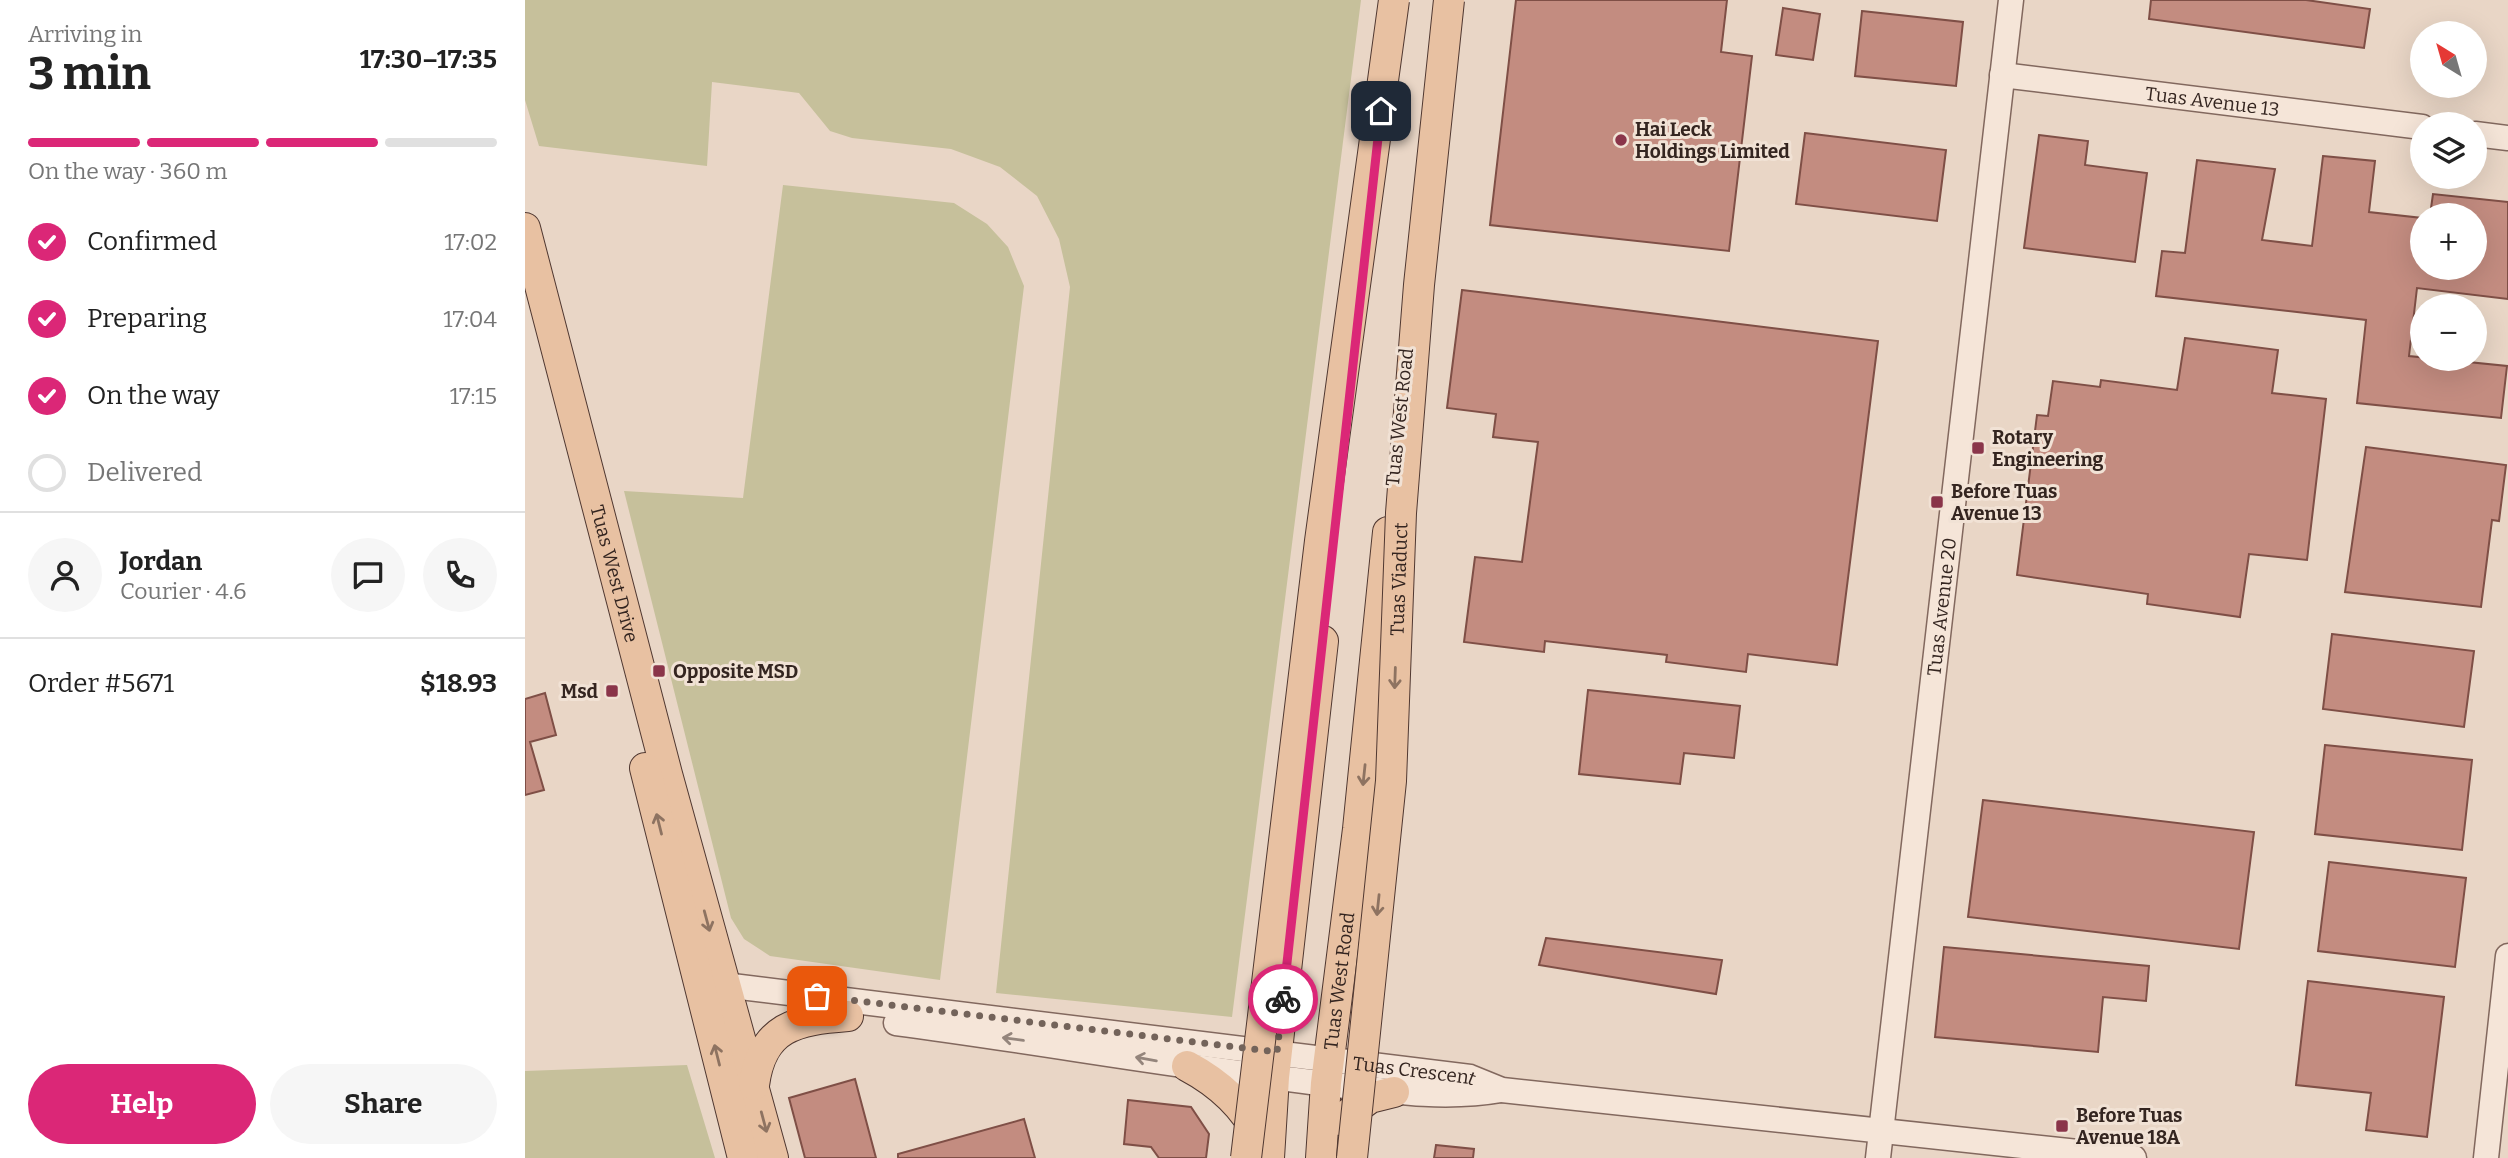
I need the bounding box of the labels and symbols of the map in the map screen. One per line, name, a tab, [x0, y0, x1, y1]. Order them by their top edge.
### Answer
north arrow	[2410, 21, 2487, 98]
pin	[1351, 81, 1411, 141]
street label: Tuas Avenue 13	[2144, 82, 2281, 121]
place label: Hai Leck Holdings Limited	[1635, 118, 1790, 163]
marker: Hai Leck Holdings Limited	[1613, 132, 1629, 148]
street label: Tuas West Road	[1381, 347, 1418, 487]
place label: Rotary Engineering	[1992, 426, 2104, 471]
marker: Rotary Engineering	[1970, 440, 1986, 456]
place label: Before Tuas Avenue 13	[1951, 480, 2057, 525]
marker: Before Tuas Avenue 13	[1929, 494, 1945, 510]
street label: Tuas West Drive	[585, 503, 643, 645]
street label: Tuas Viaduct	[1385, 522, 1413, 636]
street label: Tuas Avenue 20	[1922, 536, 1961, 677]
place label: Opposite MSD	[673, 660, 798, 683]
marker: Opposite MSD	[651, 663, 667, 679]
one-way arrow	[1388, 667, 1402, 690]
place label: Msd	[561, 680, 599, 703]
marker: Msd	[604, 683, 620, 699]
one-way arrow	[1357, 763, 1370, 786]
one-way arrow	[652, 813, 665, 836]
one-way arrow	[1371, 893, 1384, 916]
one-way arrow	[701, 909, 714, 932]
street label: Tuas West Road	[1319, 911, 1359, 1051]
courier	[1248, 964, 1318, 1034]
pin	[787, 966, 847, 1026]
one-way arrow	[1002, 1032, 1025, 1045]
one-way arrow	[710, 1044, 723, 1067]
one-way arrow	[1135, 1052, 1158, 1065]
street label: Tuas Crescent	[1351, 1052, 1480, 1090]
place label: Before Tuas Avenue 18A	[2076, 1104, 2182, 1149]
one-way arrow	[758, 1111, 771, 1133]
marker: Before Tuas Avenue 18A	[2054, 1118, 2070, 1134]

